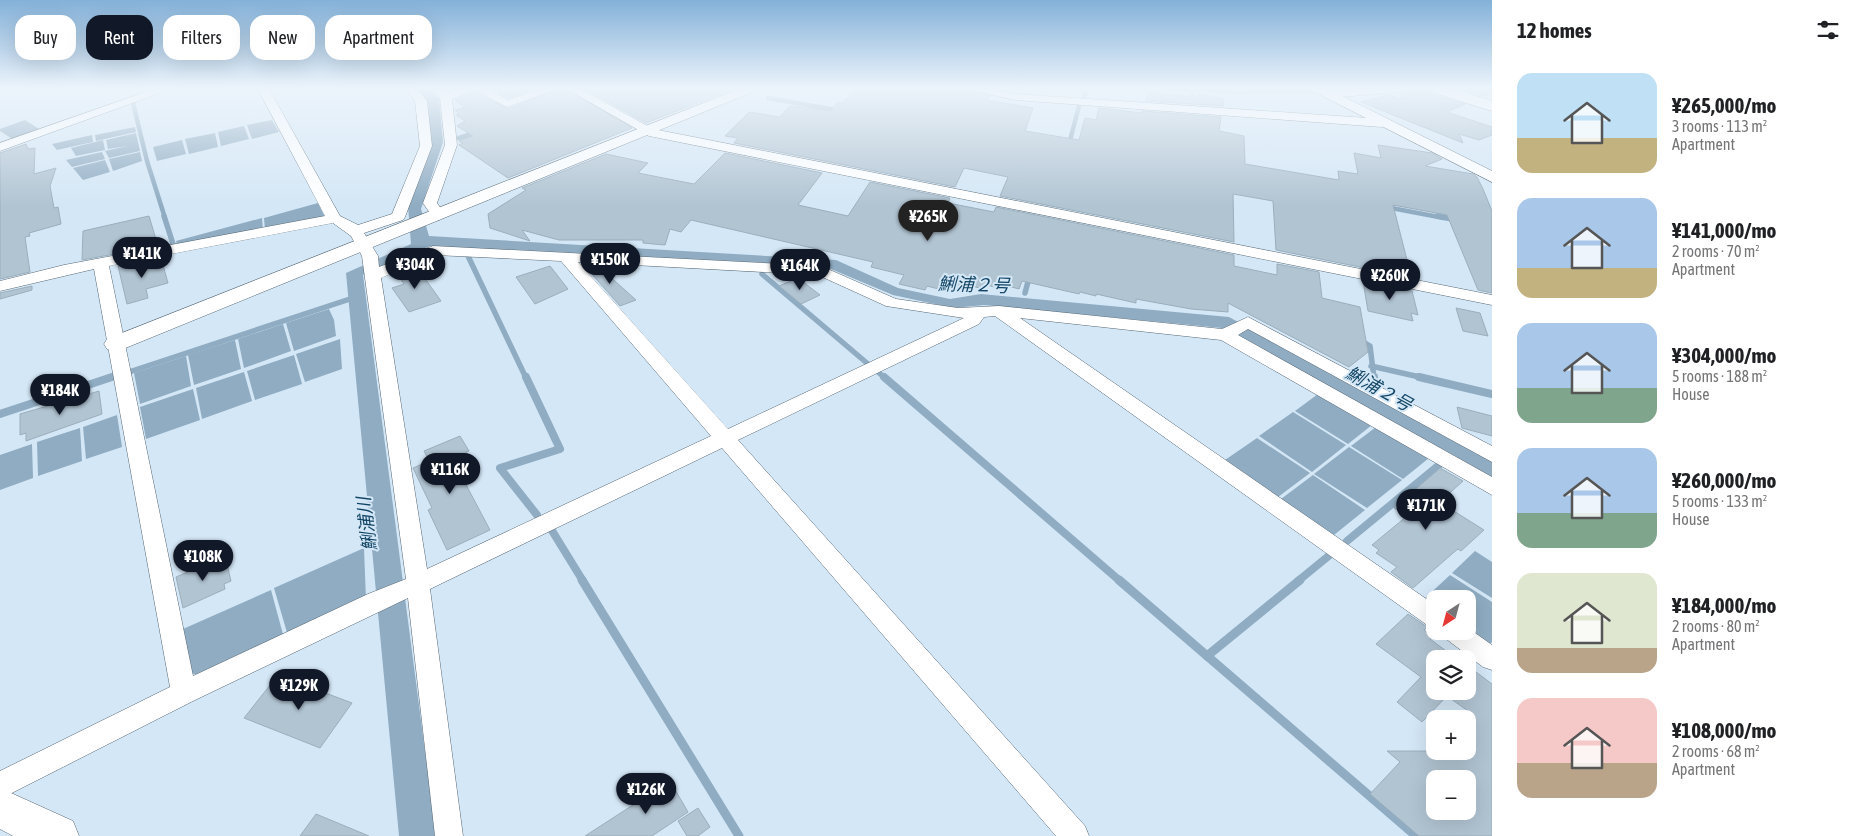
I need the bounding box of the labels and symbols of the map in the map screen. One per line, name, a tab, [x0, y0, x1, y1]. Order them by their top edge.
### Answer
pin: ¥265K	[893, 200, 963, 242]
pin: ¥141K	[107, 236, 177, 279]
pin: ¥150K	[575, 242, 645, 285]
pin: ¥304K	[380, 248, 450, 290]
pin: ¥164K	[765, 248, 835, 291]
pin: ¥260K	[1355, 258, 1425, 301]
water label: 鯏浦２号	[938, 273, 1012, 296]
water label: 鯏浦２号	[1343, 362, 1418, 416]
pin: ¥184K	[25, 374, 95, 416]
pin: ¥116K	[415, 452, 485, 495]
pin: ¥171K	[1391, 488, 1461, 531]
water label: 鯏浦川	[353, 494, 380, 552]
pin: ¥108K	[168, 540, 238, 582]
north arrow	[1426, 590, 1476, 640]
pin: ¥129K	[264, 668, 334, 711]
pin: ¥126K	[611, 772, 681, 815]

